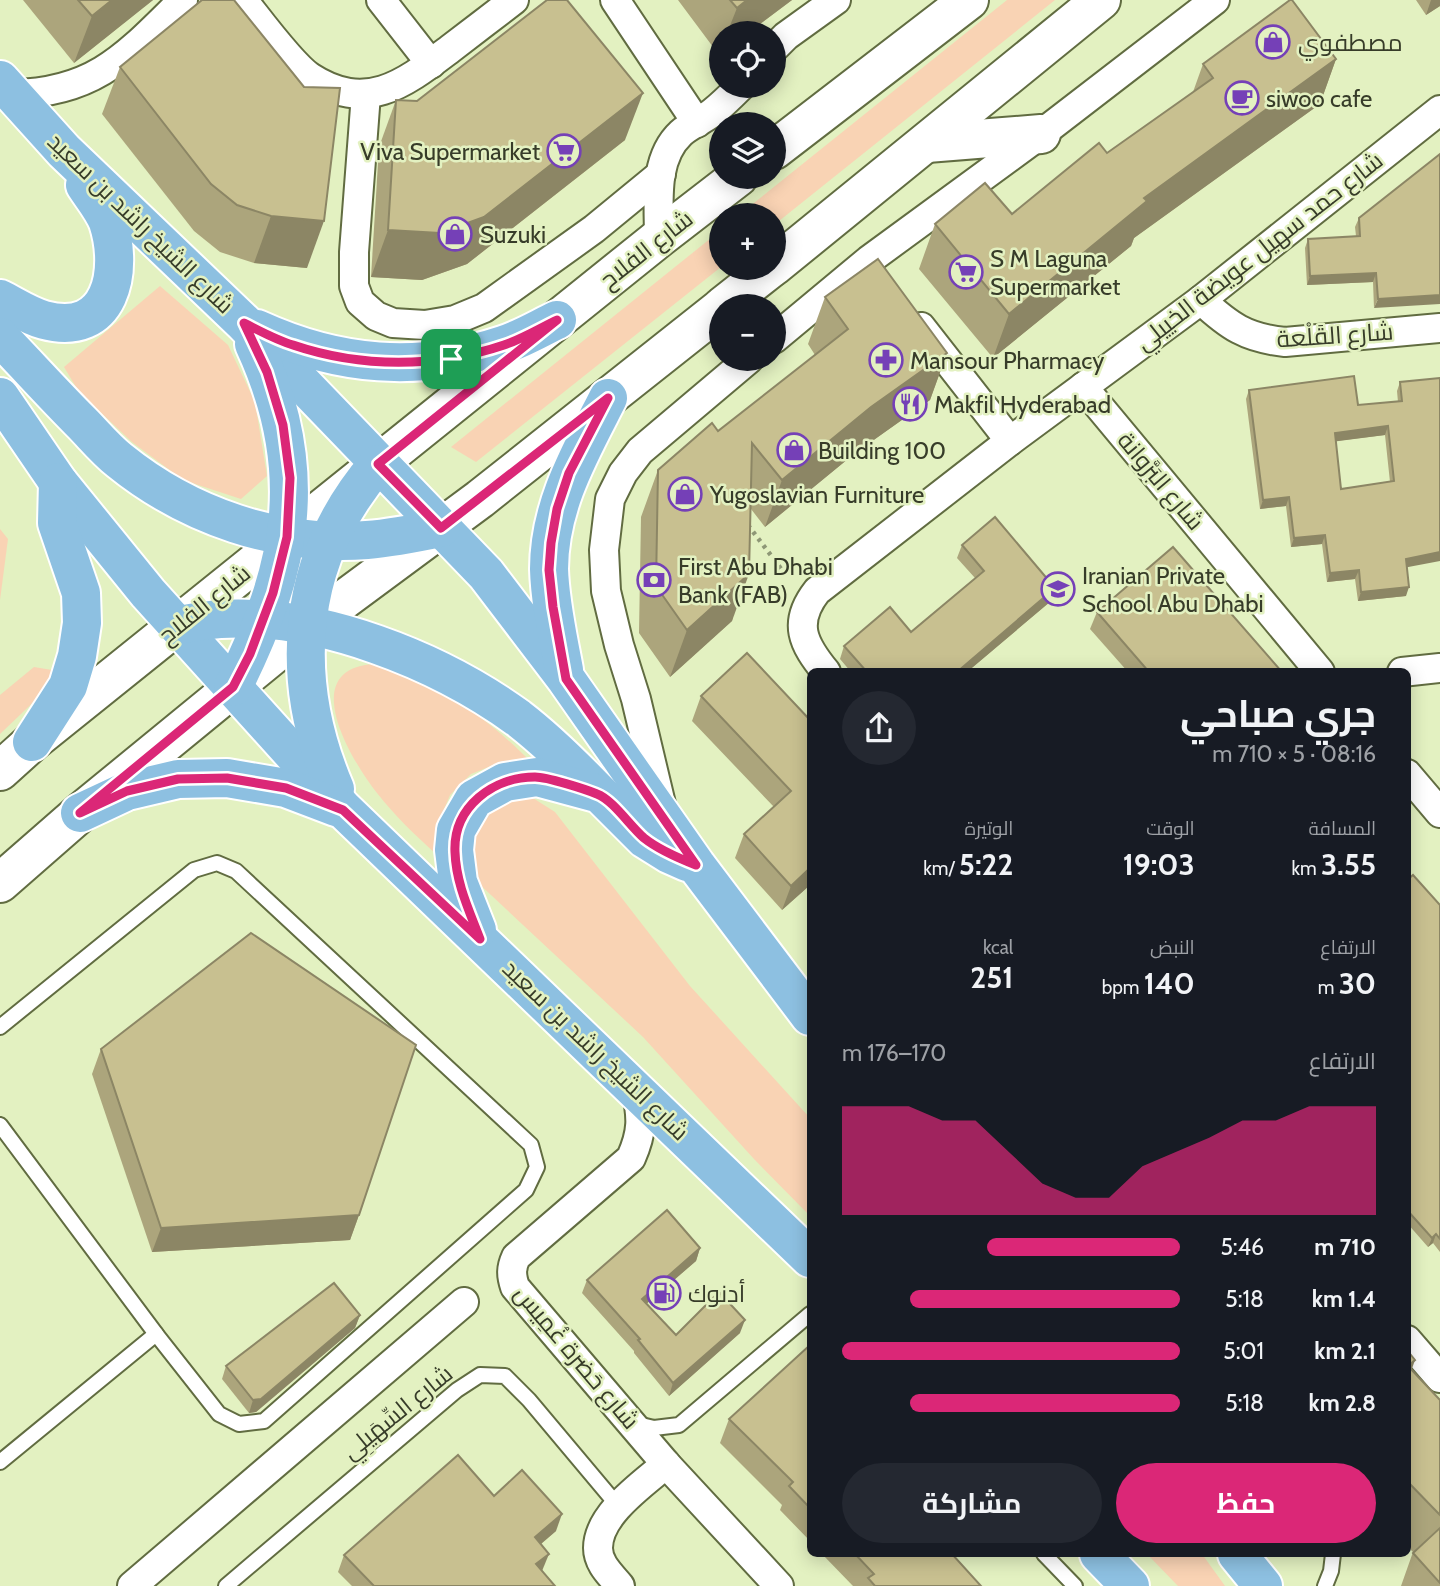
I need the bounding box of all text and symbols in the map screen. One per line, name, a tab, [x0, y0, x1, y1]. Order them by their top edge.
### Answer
map controls	[709, 21, 786, 371]
button: locate	[709, 21, 786, 98]
shop icon: مصطفوي	[1254, 23, 1292, 61]
place label: مصطفوي	[1298, 28, 1403, 61]
cafe icon: siwoo cafe	[1223, 79, 1261, 117]
place label: siwoo cafe	[1266, 84, 1372, 113]
button: layers	[709, 112, 786, 189]
street label: شارع الشيخ راشد بن سعيد	[40, 127, 240, 321]
supermarket icon: Viva Supermarket	[545, 132, 583, 170]
place label: Viva Supermarket	[360, 137, 540, 166]
street label: شارع حمد سهيل عويضة الخييلي	[1130, 145, 1391, 360]
button: +	[709, 203, 786, 280]
street label: شارع الفلاح	[594, 204, 700, 296]
shop icon: Suzuki	[436, 215, 474, 253]
place label: Suzuki	[480, 220, 546, 249]
place label: S M Laguna Supermarket	[990, 244, 1120, 301]
supermarket icon: S M Laguna Supermarket	[947, 253, 985, 291]
button: −	[709, 294, 786, 371]
street label: شارع القَلْعة	[1276, 316, 1394, 356]
pin	[421, 329, 481, 389]
icon: arrive	[432, 340, 470, 378]
pharmacy icon: Mansour Pharmacy	[867, 341, 905, 379]
place label: Mansour Pharmacy	[910, 346, 1104, 375]
restaurant icon: Makfil Hyderabad	[891, 385, 929, 423]
place label: Makfil Hyderabad	[934, 390, 1111, 419]
street label: شارع البَرَّوانة	[1110, 426, 1210, 537]
shop icon: Building 100	[775, 431, 813, 469]
place label: Building 100	[818, 436, 946, 465]
shop icon: Yugoslavian Furniture	[666, 475, 704, 513]
place label: Yugoslavian Furniture	[709, 480, 924, 509]
place label: First Abu Dhabi Bank (FAB)	[678, 552, 833, 609]
street label: شارع الفلاح	[152, 558, 257, 652]
bank icon: First Abu Dhabi Bank (FAB)	[635, 561, 673, 599]
place label: Iranian Private School Abu Dhabi	[1082, 561, 1264, 618]
school or university icon: Iranian Private School Abu Dhabi	[1039, 570, 1077, 608]
text: جري صباحي	[1180, 690, 1376, 737]
button: share	[842, 691, 916, 765]
text: 08:16 · 5 × 710 m	[1212, 740, 1376, 768]
text: الوتيرة	[965, 817, 1013, 840]
text: الوقت	[1146, 817, 1195, 840]
text: المسافة	[1308, 817, 1376, 840]
text: 5:22	[959, 846, 1013, 883]
text: 19:03	[1123, 846, 1195, 883]
text: 3.55	[1321, 846, 1376, 883]
text: /km	[923, 857, 959, 880]
text: km	[1291, 857, 1321, 880]
text: kcal	[983, 936, 1013, 959]
text: النبض	[1150, 936, 1195, 959]
text: الارتفاع	[1320, 936, 1376, 959]
street label: شارع الشيخ راشد بن سعيد	[495, 954, 695, 1148]
text: 251	[970, 959, 1013, 996]
text: 140	[1144, 965, 1195, 1002]
text: 30	[1339, 965, 1376, 1002]
text: bpm	[1102, 976, 1144, 999]
text: m	[1318, 976, 1339, 999]
text: 170–176 m	[842, 1039, 946, 1067]
text: الارتفاع	[1309, 1047, 1376, 1075]
text: 5:46	[1220, 1233, 1264, 1261]
text: 710 m	[1314, 1233, 1376, 1261]
fuel station icon: أدنوك	[645, 1274, 683, 1312]
place label: أدنوك	[688, 1278, 745, 1308]
street label: شارع حَضرة غُمِيس	[507, 1279, 646, 1436]
text: 5:18	[1225, 1285, 1264, 1313]
text: 1.4 km	[1312, 1285, 1376, 1313]
text: 5:01	[1223, 1337, 1264, 1365]
text: 2.1 km	[1314, 1337, 1376, 1365]
street label: شارع السِّهَيلِي	[336, 1359, 461, 1469]
text: 5:18	[1225, 1389, 1264, 1417]
text: 2.8 km	[1308, 1389, 1376, 1417]
button: مشاركة	[842, 1463, 1102, 1543]
button: حفظ	[1116, 1463, 1376, 1543]

